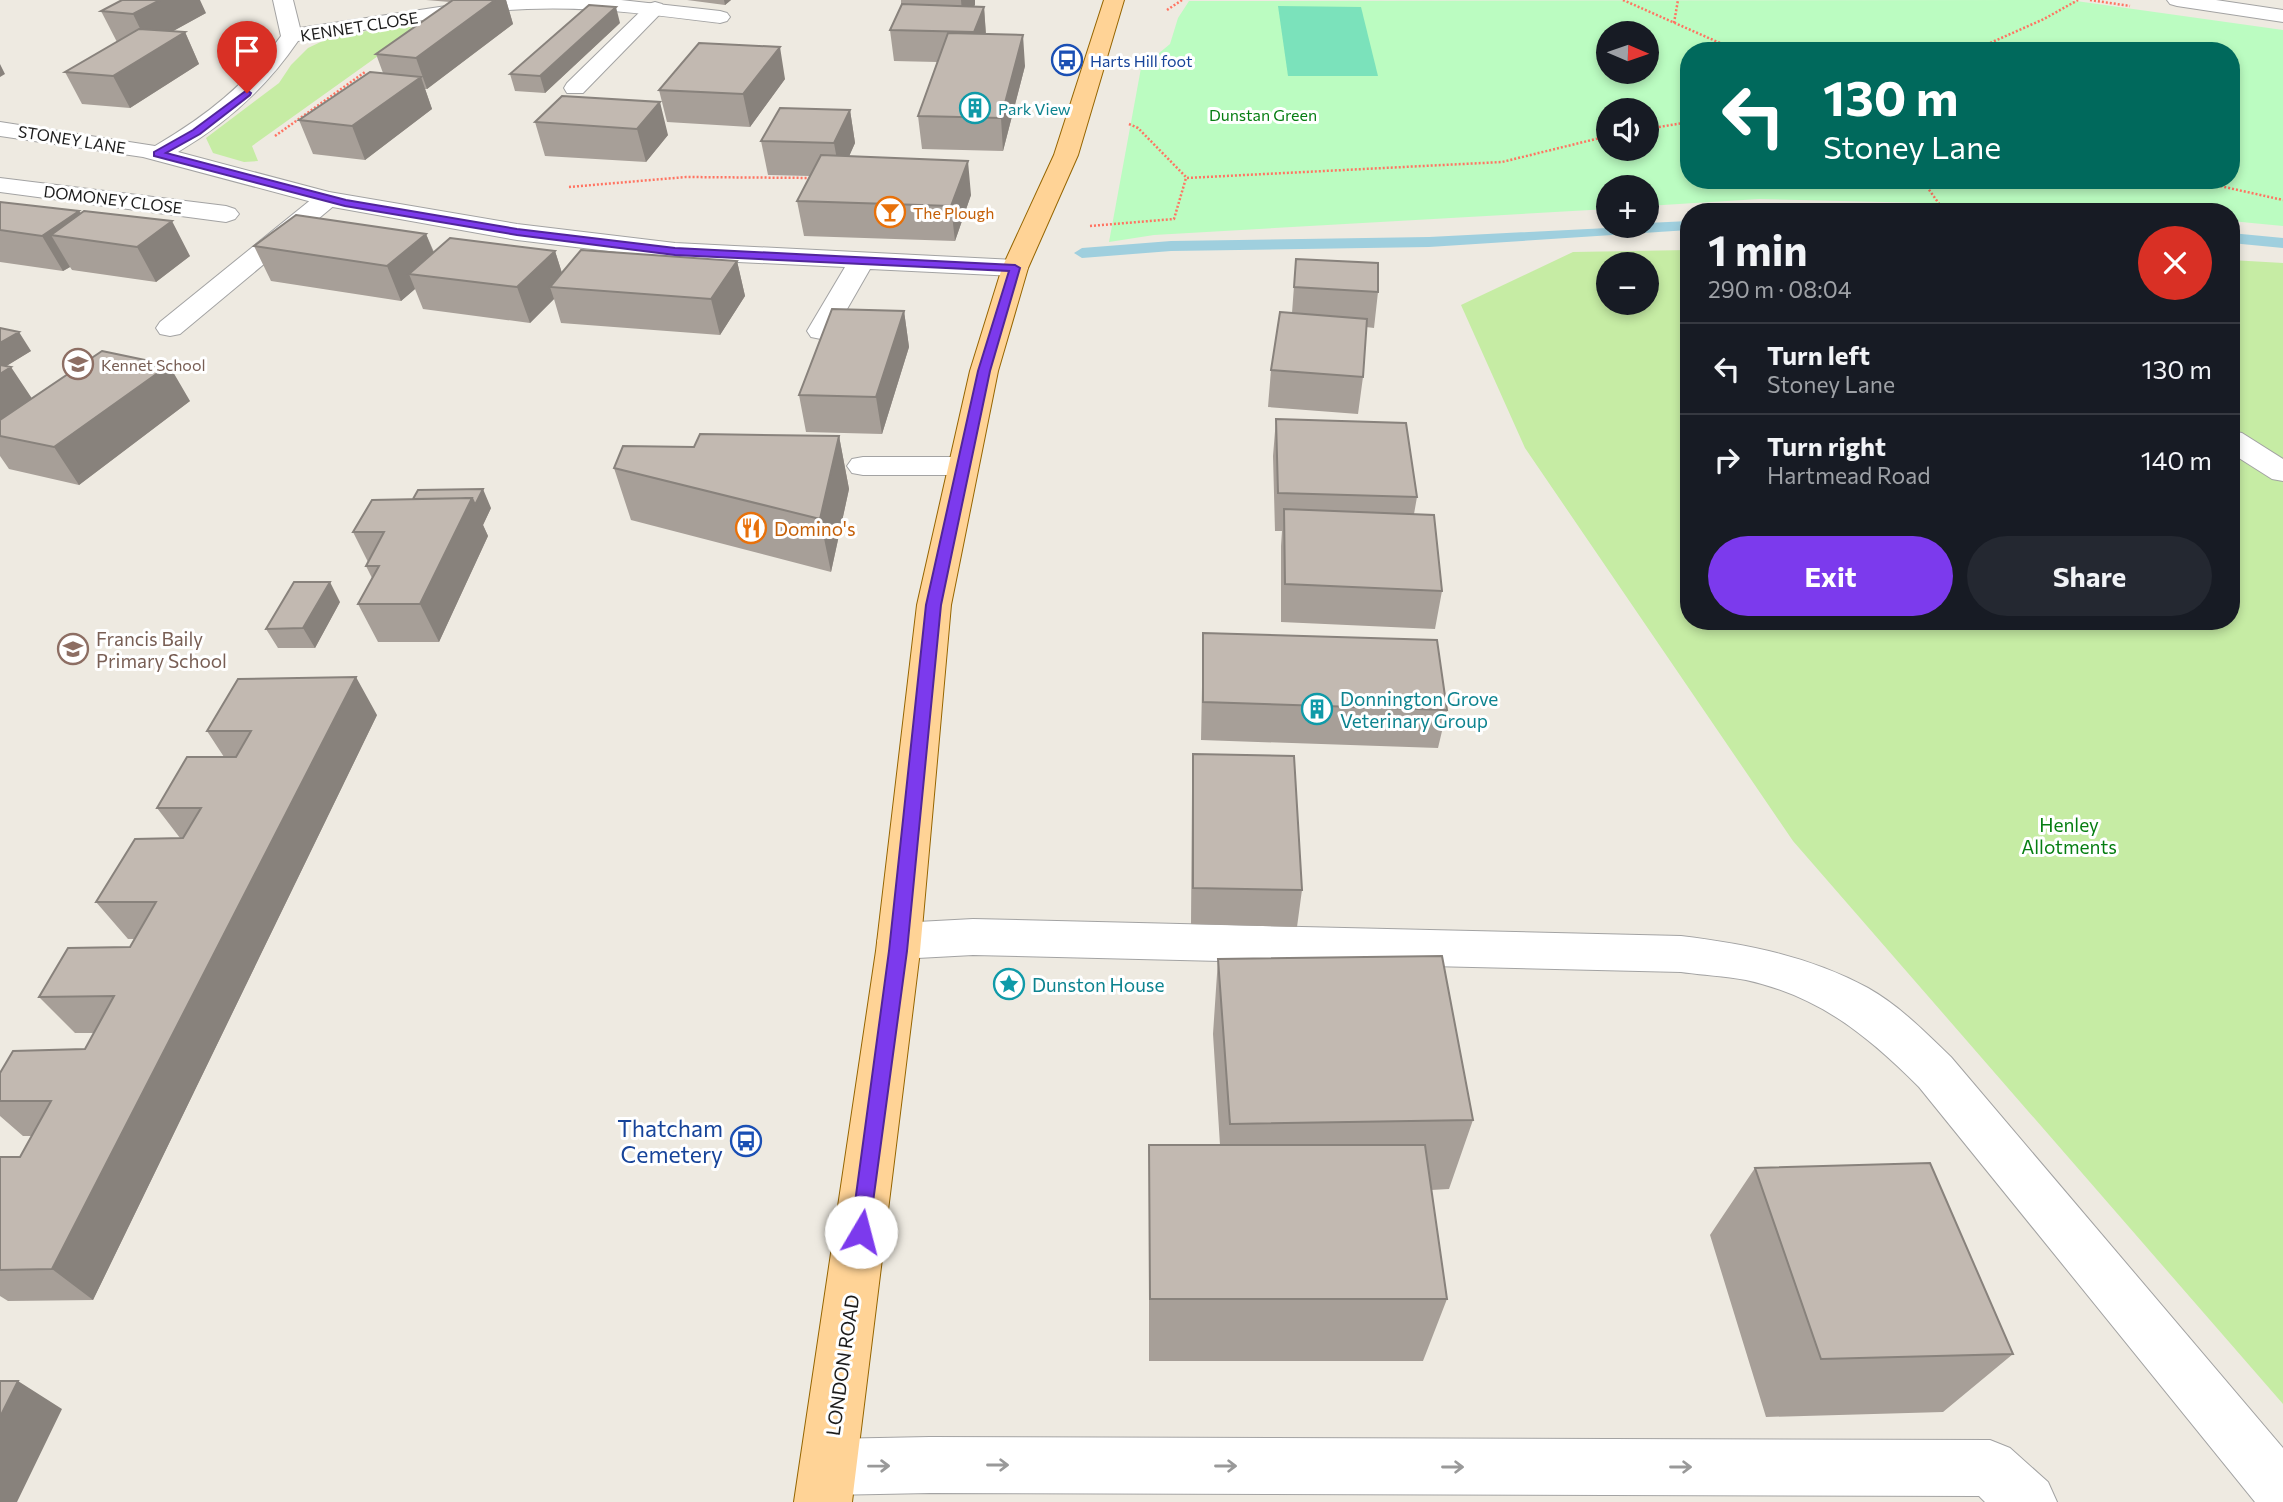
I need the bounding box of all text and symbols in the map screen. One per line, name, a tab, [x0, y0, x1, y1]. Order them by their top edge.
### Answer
street label: KENNET CLOSE	[299, 7, 419, 45]
pin	[217, 21, 277, 93]
north arrow	[1596, 21, 1659, 84]
map controls	[1596, 21, 1659, 315]
icon: arrive	[228, 32, 266, 70]
bus stop icon: Harts Hill foot	[1050, 43, 1084, 77]
place label: Harts Hill foot	[1090, 51, 1193, 70]
text: 130 m	[1823, 66, 1958, 126]
icon: left	[1708, 70, 1799, 161]
building icon: Park View	[958, 91, 992, 125]
button: sound	[1596, 98, 1659, 161]
place label: Park View	[998, 99, 1071, 118]
park label: Dunstan Green	[1209, 105, 1317, 124]
street label: STONEY LANE	[17, 121, 127, 157]
text: Stoney Lane	[1823, 126, 2001, 166]
button: +	[1596, 175, 1659, 238]
street label: DOMONEY CLOSE	[43, 181, 183, 217]
bar icon: The Plough	[873, 195, 907, 229]
place label: The Plough	[913, 203, 994, 222]
text: 1 min	[1708, 223, 1808, 275]
button: close	[2138, 226, 2212, 300]
button: −	[1596, 252, 1659, 315]
text: 290 m · 08:04	[1708, 275, 1852, 303]
text: Turn left	[1767, 339, 1870, 370]
school or university icon: Kennet School	[61, 347, 95, 381]
icon: left	[1708, 350, 1746, 388]
text: 130 m	[2141, 353, 2212, 384]
place label: Kennet School	[101, 355, 206, 374]
text: Stoney Lane	[1767, 370, 1895, 398]
text: Turn right	[1767, 430, 1886, 461]
icon: right	[1708, 441, 1746, 479]
text: 140 m	[2141, 444, 2212, 475]
text: Hartmead Road	[1767, 461, 1931, 489]
restaurant icon: Domino's	[734, 511, 768, 545]
place label: Domino's	[774, 517, 856, 540]
button: Exit	[1708, 536, 1953, 616]
button: Share	[1967, 536, 2212, 616]
place label: Francis Baily Primary School	[96, 627, 227, 672]
school or university icon: Francis Baily Primary School	[56, 632, 90, 666]
place label: Donnington Grove Veterinary Group	[1340, 687, 1498, 732]
building icon: Donnington Grove Veterinary Group	[1300, 692, 1334, 726]
park label: Henley Allotments	[2021, 813, 2117, 858]
place icon: Dunston House	[992, 967, 1026, 1001]
place label: Dunston House	[1032, 973, 1165, 996]
place label: Thatcham Cemetery	[617, 1114, 723, 1168]
bus stop icon: Thatcham Cemetery	[729, 1124, 763, 1158]
position arrow	[824, 1195, 898, 1269]
street label: LONDON ROAD	[821, 1293, 863, 1437]
one-way arrow	[986, 1458, 1009, 1472]
one-way arrow	[867, 1459, 890, 1473]
one-way arrow	[1214, 1459, 1237, 1473]
one-way arrow	[1441, 1460, 1464, 1474]
one-way arrow	[1669, 1460, 1692, 1474]

